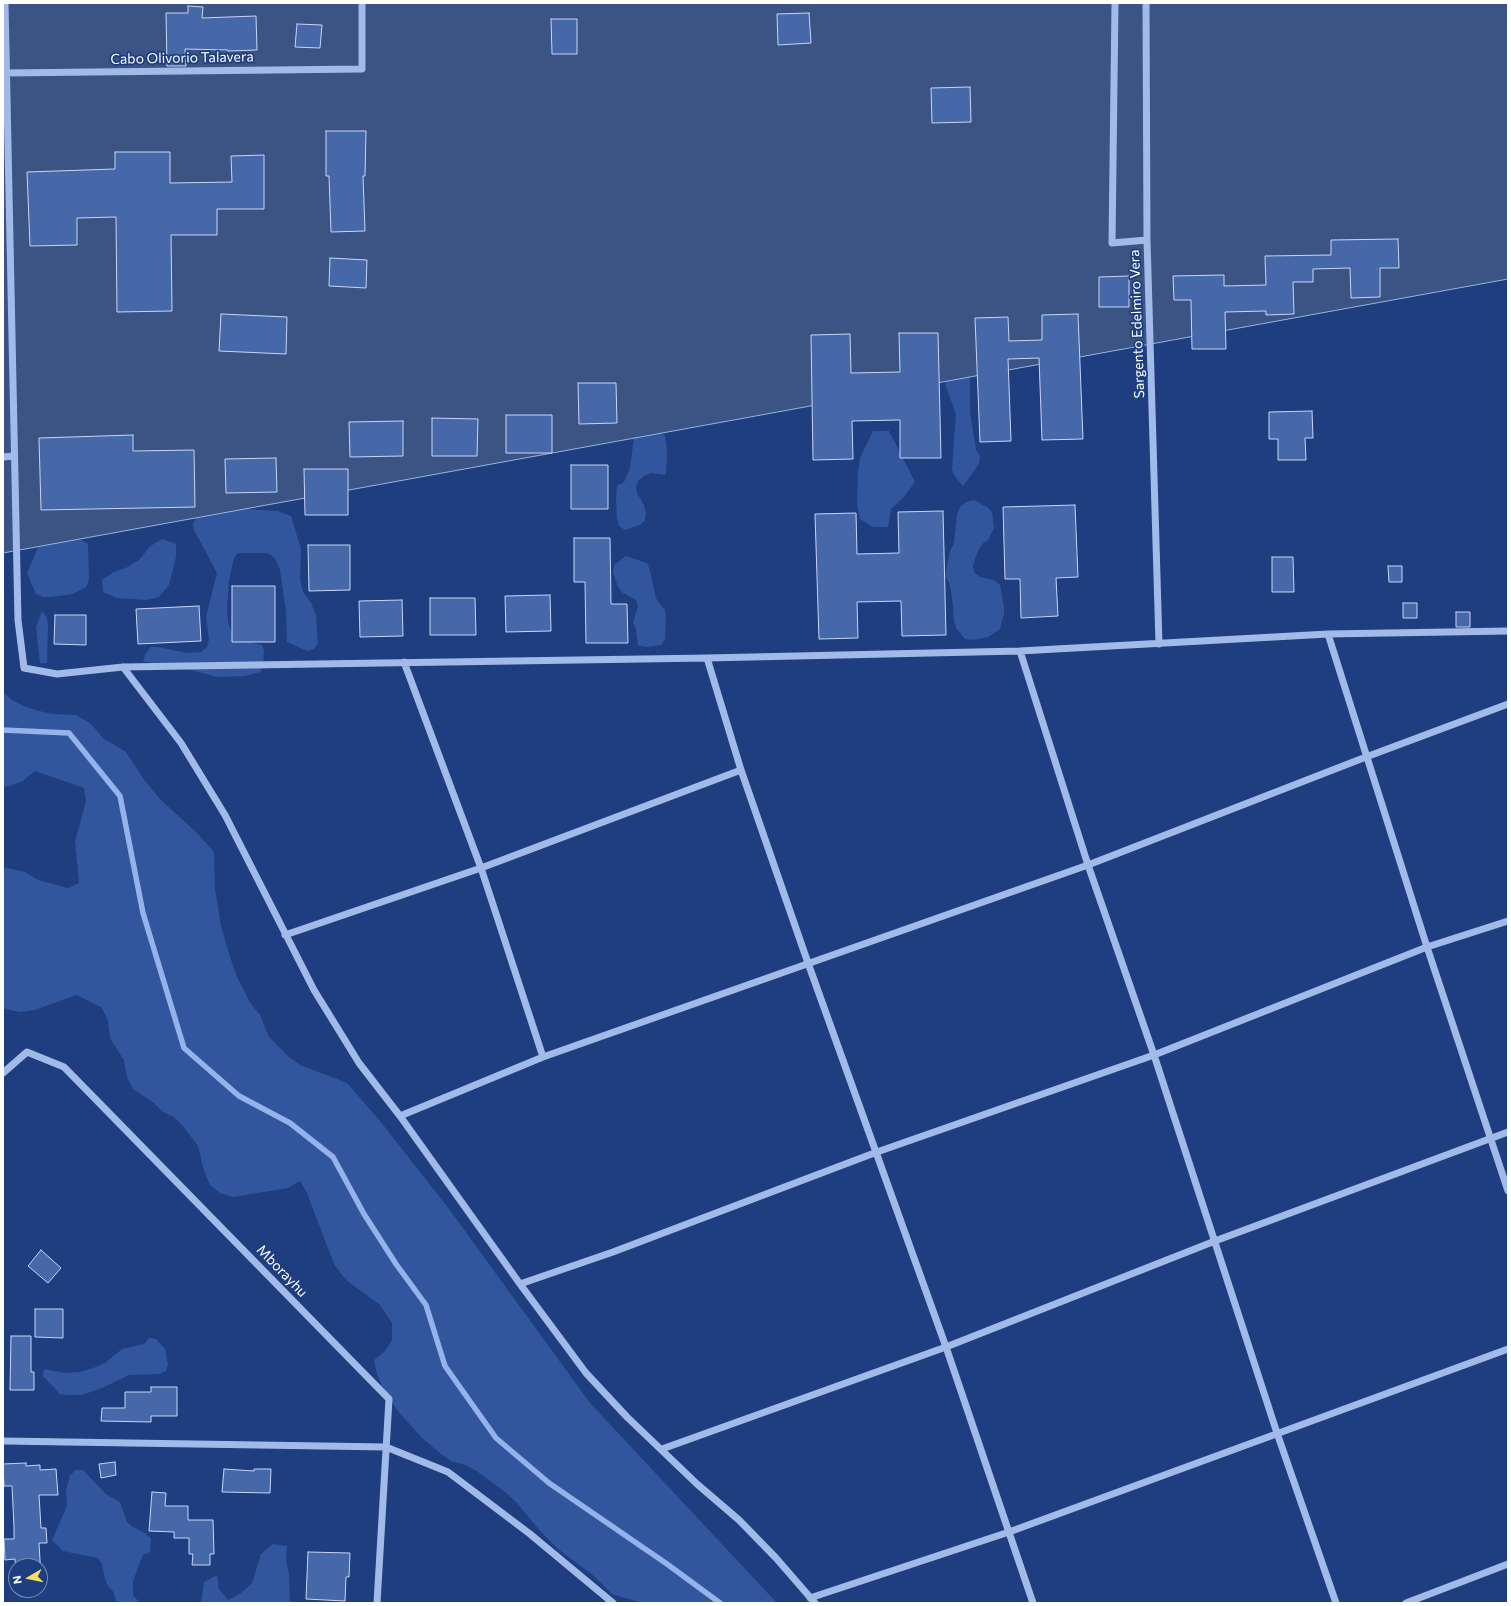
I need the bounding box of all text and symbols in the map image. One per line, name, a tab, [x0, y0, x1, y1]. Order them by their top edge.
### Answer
street label: Cabo Olivorio Talavera	[110, 48, 254, 68]
street label: Sargento Edelmiro Vera	[1126, 249, 1148, 399]
street label: Mborayhu	[253, 1242, 311, 1300]
north arrow	[8, 1558, 48, 1598]
text: N	[10, 1575, 24, 1585]

